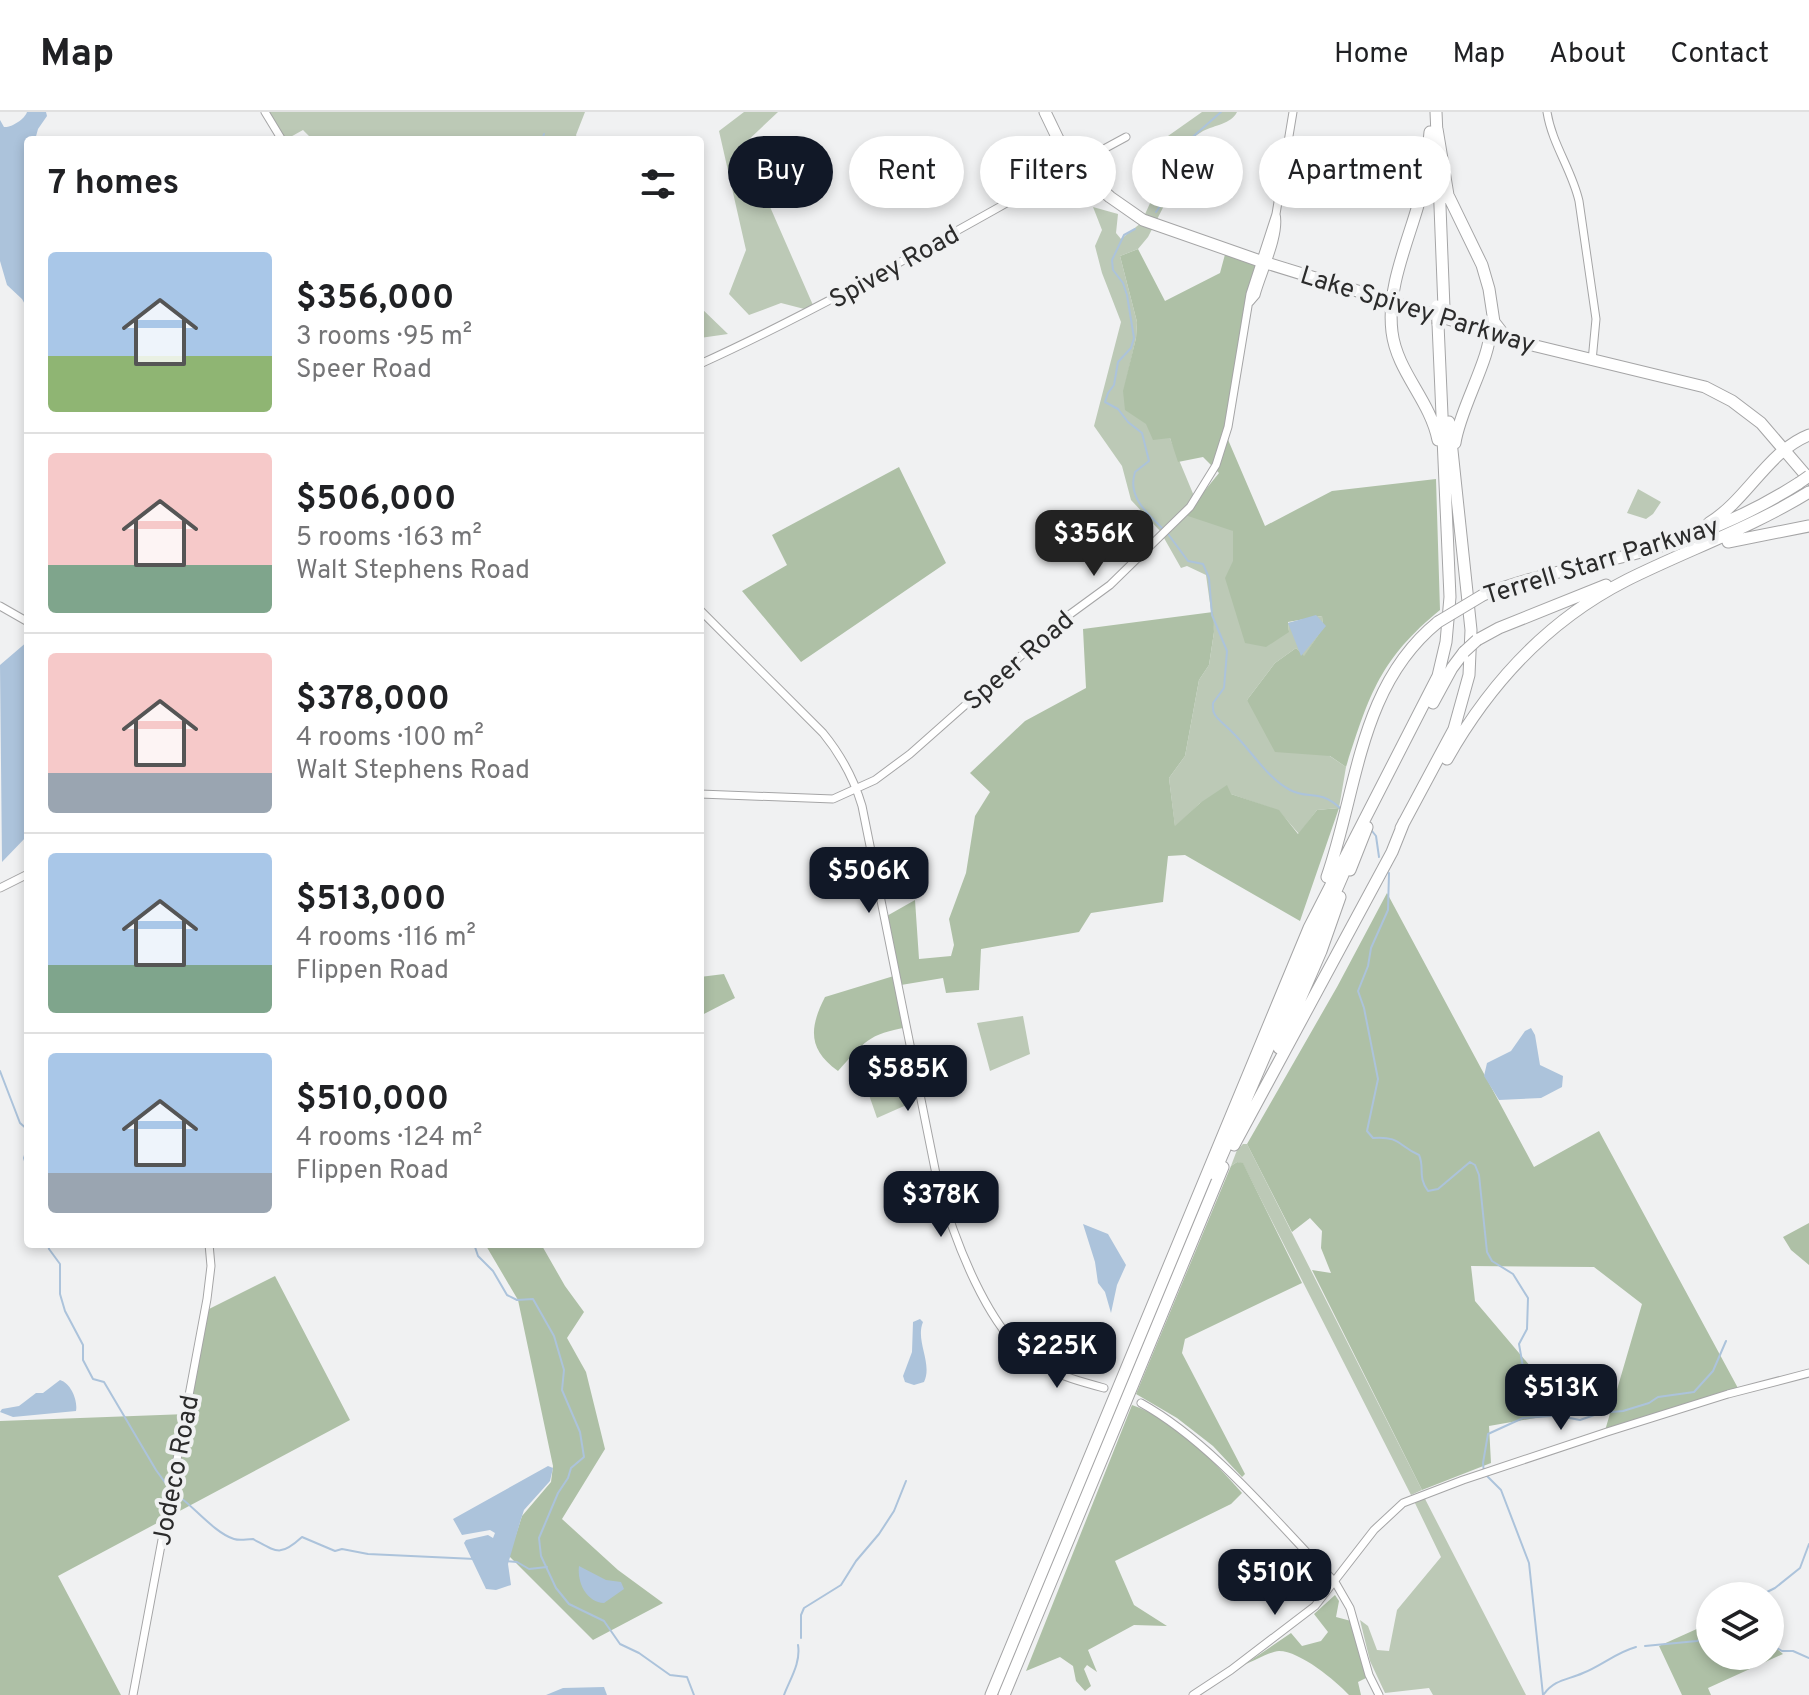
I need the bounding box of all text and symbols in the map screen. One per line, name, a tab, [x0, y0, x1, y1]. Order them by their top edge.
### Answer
text: Map	[40, 31, 114, 80]
text: Home	[1334, 37, 1408, 73]
text: Map	[1452, 37, 1505, 73]
text: About	[1549, 37, 1626, 73]
text: Contact	[1670, 37, 1769, 73]
chip: Buy	[728, 136, 833, 208]
chip: Rent	[849, 136, 964, 208]
chip: Filters	[980, 136, 1116, 208]
chip: New	[1132, 136, 1243, 208]
chip: Apartment	[1259, 136, 1451, 208]
icon: filters	[636, 162, 680, 206]
text: 7 homes	[48, 163, 179, 206]
street label: Spivey Road	[824, 219, 966, 317]
street label: Lake Spivey Parkway	[1296, 260, 1539, 363]
text: $356,000	[296, 278, 454, 321]
icon: home	[112, 284, 208, 380]
text: 3 rooms · 95 m²	[296, 321, 472, 354]
text: Speer Road	[296, 354, 432, 387]
text: $506,000	[296, 479, 456, 522]
icon: home	[112, 485, 208, 581]
pin: $356K	[1038, 510, 1150, 578]
street label: Terrell Starr Parkway	[1480, 511, 1723, 614]
text: $356K	[1053, 519, 1135, 552]
text: 5 rooms · 163 m²	[296, 522, 482, 555]
text: Walt Stephens Road	[296, 555, 530, 588]
street label: Speer Road	[958, 605, 1082, 719]
text: $378,000	[296, 679, 450, 722]
icon: home	[112, 685, 208, 781]
text: 4 rooms · 100 m²	[296, 722, 484, 755]
text: Walt Stephens Road	[296, 755, 530, 788]
pin: $506K	[813, 847, 925, 915]
text: $506K	[827, 856, 911, 889]
text: $513,000	[296, 879, 446, 922]
icon: home	[112, 885, 208, 981]
text: 4 rooms · 116 m²	[296, 922, 476, 955]
text: Flippen Road	[296, 955, 449, 988]
pin: $585K	[852, 1045, 964, 1113]
text: $585K	[867, 1054, 949, 1087]
text: $510,000	[296, 1079, 449, 1122]
icon: home	[112, 1085, 208, 1181]
text: 4 rooms · 124 m²	[296, 1122, 483, 1155]
text: Flippen Road	[296, 1155, 449, 1188]
pin: $378K	[885, 1171, 997, 1239]
text: $378K	[902, 1180, 980, 1213]
pin: $225K	[1001, 1322, 1113, 1390]
text: $225K	[1016, 1331, 1098, 1364]
pin: $513K	[1505, 1364, 1617, 1432]
text: $513K	[1523, 1373, 1599, 1406]
street label: Jodeco Road	[147, 1393, 208, 1548]
pin: $510K	[1219, 1549, 1331, 1617]
text: $510K	[1236, 1558, 1314, 1591]
map controls	[1696, 1582, 1784, 1670]
button: layers	[1696, 1582, 1784, 1670]

